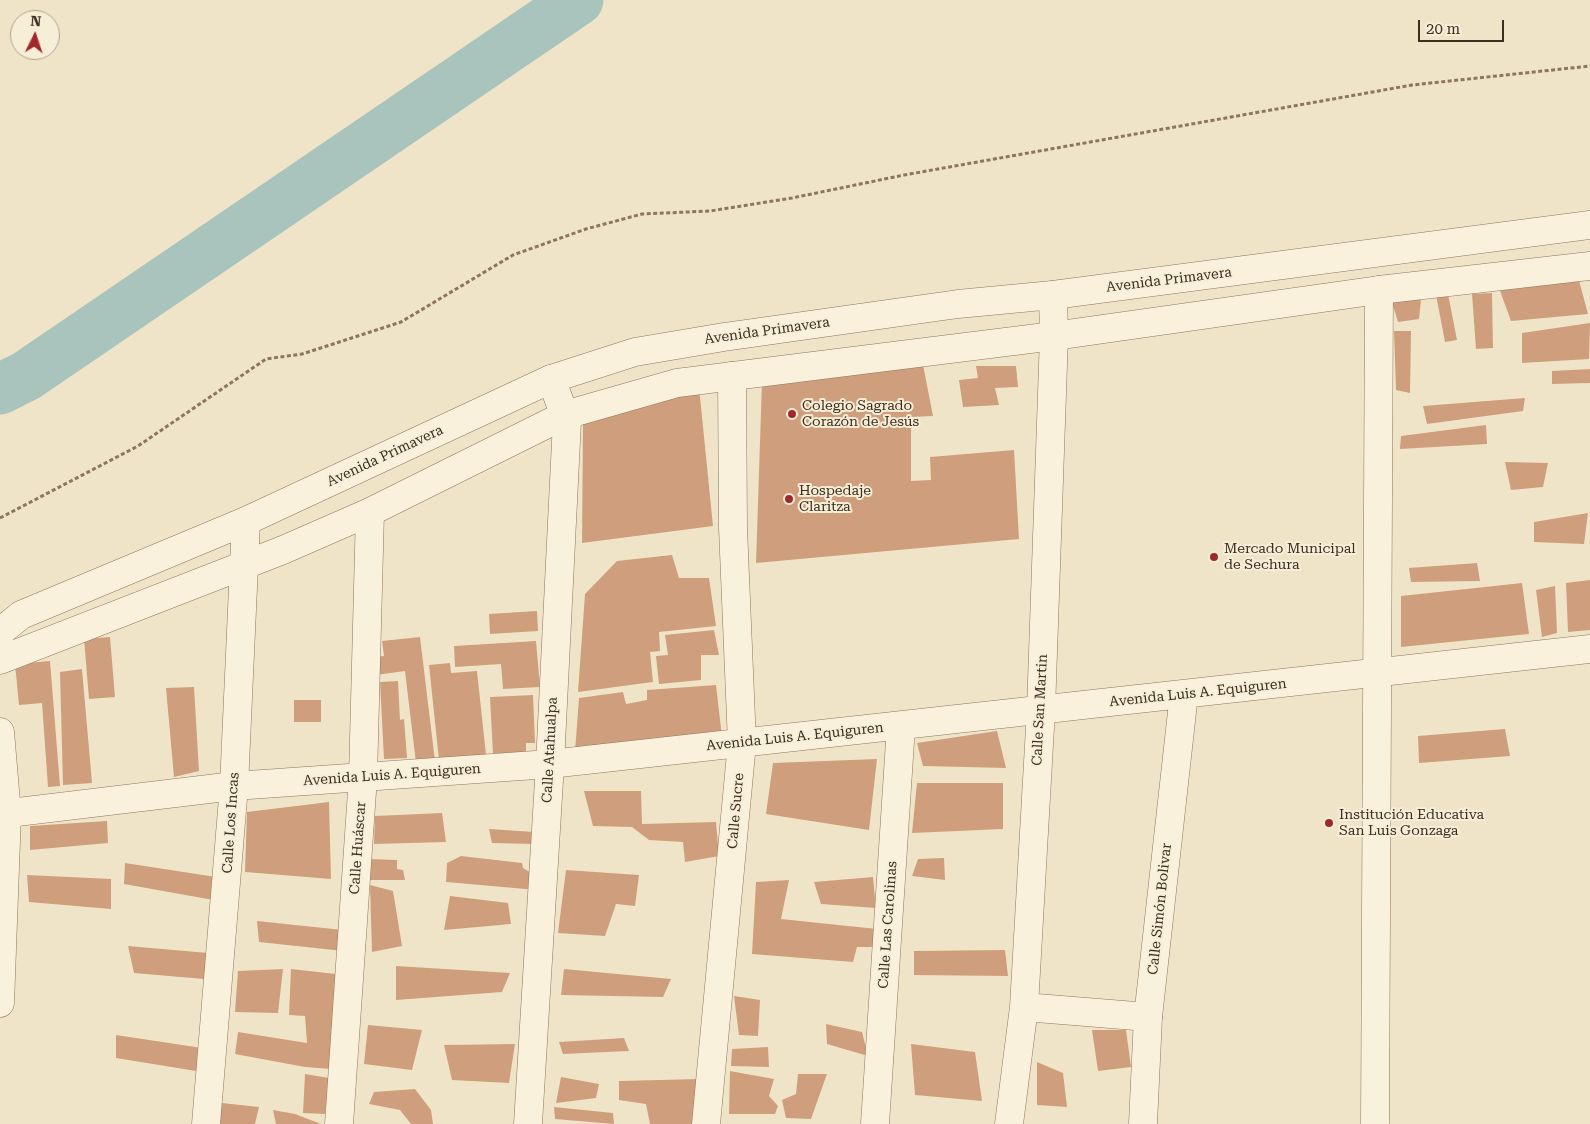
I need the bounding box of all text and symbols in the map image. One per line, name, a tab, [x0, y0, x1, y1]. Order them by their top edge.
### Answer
north arrow	[10, 10, 60, 60]
scale bar	[1420, 10, 1506, 42]
text: N	[30, 13, 42, 29]
text: 20 m	[1426, 20, 1460, 38]
street label: Avenida Primavera	[1105, 264, 1233, 296]
street label: Avenida Primavera	[703, 314, 831, 348]
place label: Colegio Sagrado Corazón de Jesús	[802, 398, 919, 431]
marker: Colegio Sagrado Corazón de Jesús	[786, 408, 798, 420]
street label: Avenida Primavera	[324, 422, 446, 490]
place label: Hospedaje Claritza	[799, 483, 871, 516]
marker: Hospedaje Claritza	[783, 493, 795, 505]
place label: Mercado Municipal de Sechura	[1224, 541, 1356, 574]
marker: Mercado Municipal de Sechura	[1208, 551, 1220, 563]
street label: Calle San Martin	[1029, 654, 1051, 766]
street label: Avenida Luis A. Equiguren	[1109, 675, 1287, 711]
street label: Calle Atahualpa	[539, 697, 561, 803]
street label: Avenida Luis A. Equiguren	[706, 719, 884, 755]
street label: Avenida Luis A. Equiguren	[303, 760, 481, 790]
street label: Calle Los Incas	[219, 772, 243, 874]
street label: Calle Sucre	[724, 772, 748, 850]
street label: Calle Huáscar	[346, 801, 370, 895]
place label: Institución Educativa San Luis Gonzaga	[1339, 807, 1484, 840]
marker: Institución Educativa San Luis Gonzaga	[1323, 817, 1335, 829]
street label: Calle Simón Bolivar	[1145, 842, 1175, 976]
street label: Calle Las Carolinas	[875, 861, 901, 989]

